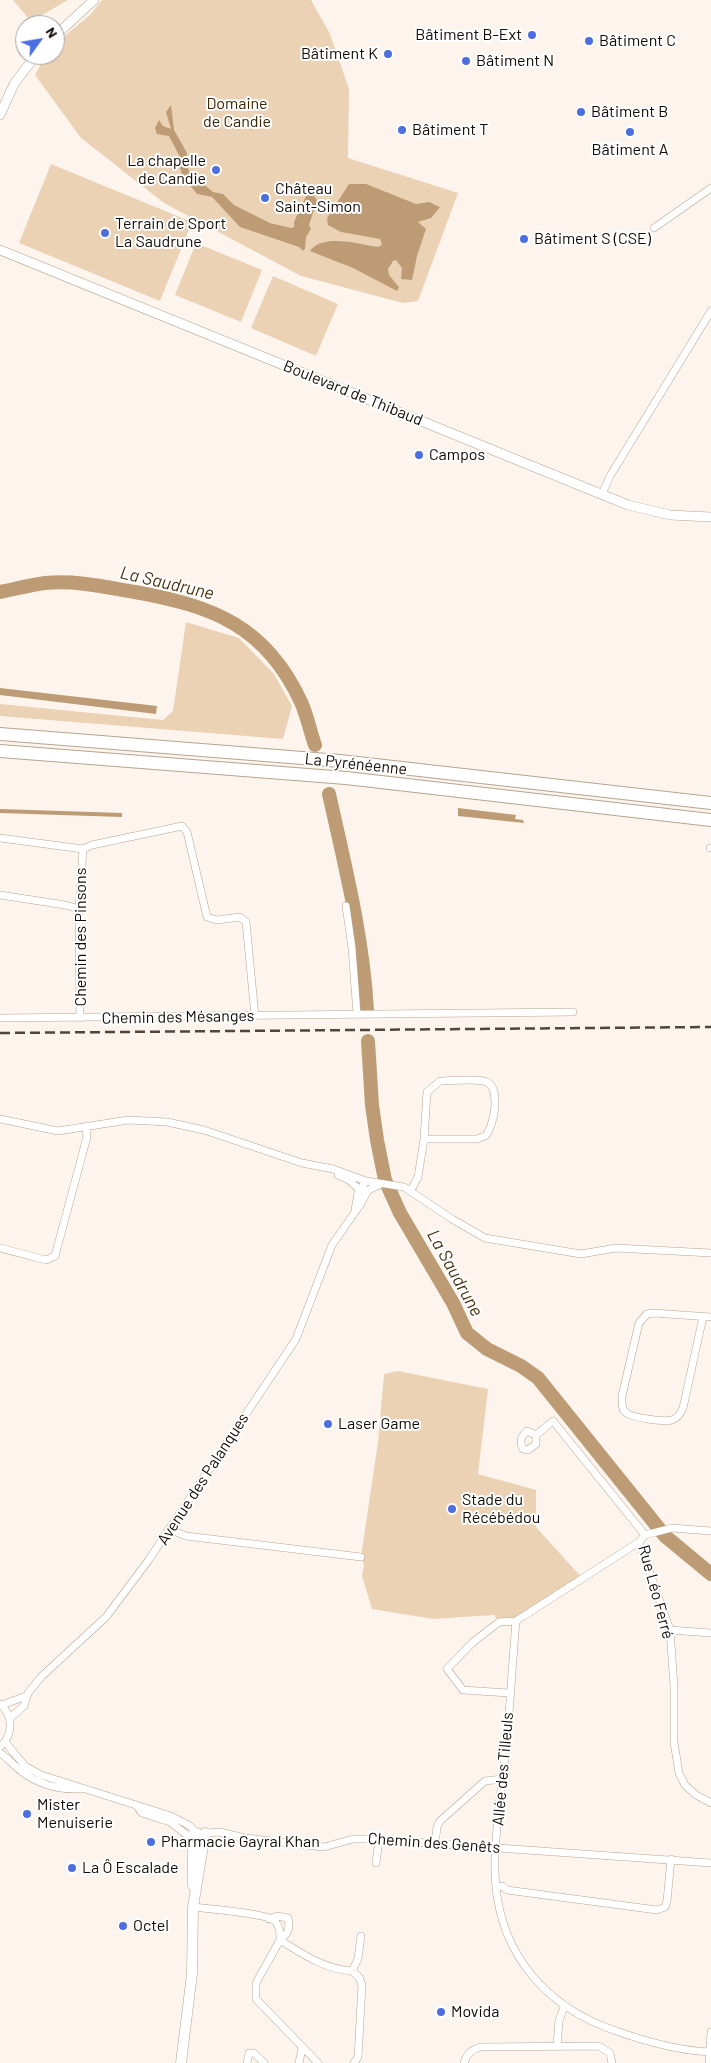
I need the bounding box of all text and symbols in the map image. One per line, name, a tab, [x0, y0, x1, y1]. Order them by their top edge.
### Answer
north arrow	[15, 15, 65, 65]
text: N	[43, 24, 62, 41]
place label: Bâtiment B-Ext	[415, 25, 522, 45]
marker: Bâtiment B-Ext	[526, 29, 538, 41]
place label: Bâtiment C	[599, 31, 676, 51]
marker: Bâtiment C	[583, 35, 595, 47]
place label: Bâtiment K	[301, 44, 378, 64]
marker: Bâtiment K	[382, 48, 394, 60]
place label: Bâtiment N	[476, 51, 554, 71]
marker: Bâtiment N	[460, 55, 472, 67]
park label: Domaine de Candie	[203, 94, 271, 132]
place label: Bâtiment B	[591, 102, 668, 122]
marker: Bâtiment B	[575, 106, 587, 118]
place label: Bâtiment T	[412, 120, 488, 140]
marker: Bâtiment T	[396, 124, 408, 136]
marker: Bâtiment A	[624, 126, 636, 138]
place label: Bâtiment A	[591, 140, 669, 160]
place label: La chapelle de Candie	[127, 151, 206, 189]
marker: La chapelle de Candie	[210, 164, 222, 176]
place label: Château Saint-Simon	[275, 179, 361, 217]
marker: Château Saint-Simon	[259, 192, 271, 204]
place label: Terrain de Sport La Saudrune	[115, 214, 226, 252]
marker: Terrain de Sport La Saudrune	[99, 227, 111, 239]
place label: Bâtiment S (CSE)	[534, 229, 651, 249]
marker: Bâtiment S (CSE)	[518, 233, 530, 245]
street label: Boulevard de Thibaud	[280, 356, 426, 430]
place label: Campos	[429, 445, 485, 465]
marker: Campos	[413, 449, 425, 461]
water label: La Saudrune	[118, 562, 216, 604]
street label: La Pyrénéenne	[304, 749, 408, 779]
street label: Chemin des Pinsons	[71, 868, 91, 1006]
street label: Chemin des Mésanges	[101, 1006, 255, 1028]
water label: La Saudrune	[422, 1226, 488, 1320]
street label: Avenue des Palanques	[153, 1409, 253, 1549]
place label: Laser Game	[338, 1414, 420, 1434]
marker: Laser Game	[322, 1418, 334, 1430]
place label: Stade du Récébédou	[462, 1490, 540, 1528]
marker: Stade du Récébédou	[446, 1503, 458, 1515]
street label: Rue Léo Ferré	[634, 1543, 678, 1641]
street label: Allée des Tilleuls	[488, 1711, 518, 1827]
place label: Mister Menuiserie	[37, 1795, 113, 1833]
marker: Mister Menuiserie	[21, 1808, 33, 1820]
street label: Chemin des Genêts	[367, 1829, 501, 1857]
place label: Pharmacie Gayral Khan	[161, 1832, 320, 1852]
marker: Pharmacie Gayral Khan	[145, 1836, 157, 1848]
place label: La Ô Escalade	[82, 1858, 179, 1878]
marker: La Ô Escalade	[66, 1862, 78, 1874]
place label: Octel	[133, 1916, 169, 1936]
marker: Octel	[117, 1920, 129, 1932]
place label: Movida	[451, 2002, 499, 2022]
marker: Movida	[435, 2006, 447, 2018]

